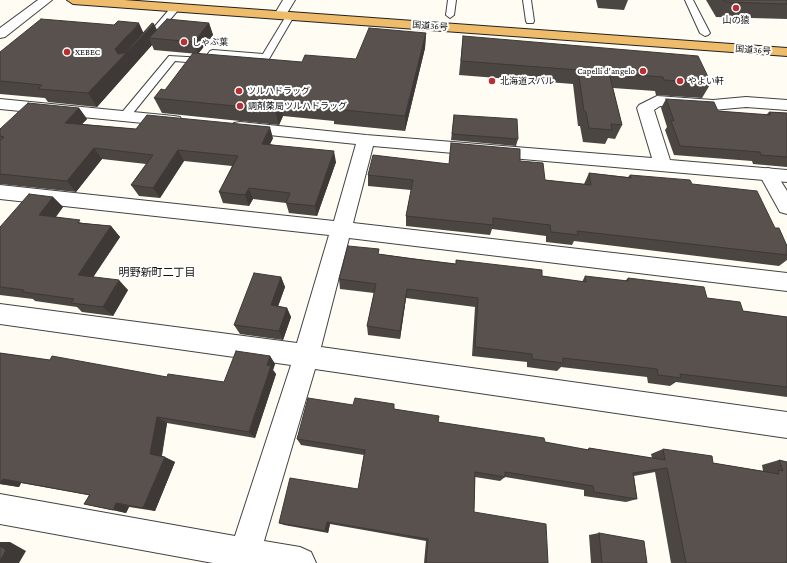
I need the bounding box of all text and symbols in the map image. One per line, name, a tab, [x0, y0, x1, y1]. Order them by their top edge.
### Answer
marker: 山の猿	[731, 3, 741, 13]
place label: 山の猿	[723, 15, 749, 25]
street label: 国道36号	[412, 19, 448, 33]
marker: しゃぶ葉	[179, 37, 189, 47]
place label: しゃぶ葉	[192, 37, 228, 47]
street label: 国道36号	[735, 43, 771, 57]
marker: XEBEC	[62, 47, 72, 57]
place label: XEBEC	[75, 47, 100, 57]
place label: Capelli d'angelo	[577, 66, 635, 76]
marker: Capelli d'angelo	[638, 66, 648, 76]
marker: 北海道スバル	[487, 76, 497, 86]
place label: 北海道スバル	[500, 76, 554, 86]
marker: やよい軒	[675, 76, 685, 86]
place label: やよい軒	[688, 76, 724, 86]
marker: ツルハドラッグ	[234, 86, 244, 96]
place label: ツルハドラッグ	[247, 86, 310, 96]
marker: 調剤薬局ツルハドラッグ	[235, 101, 245, 111]
place label: 調剤薬局ツルハドラッグ	[248, 101, 347, 111]
district label: 明野新町二丁目	[119, 266, 195, 280]

